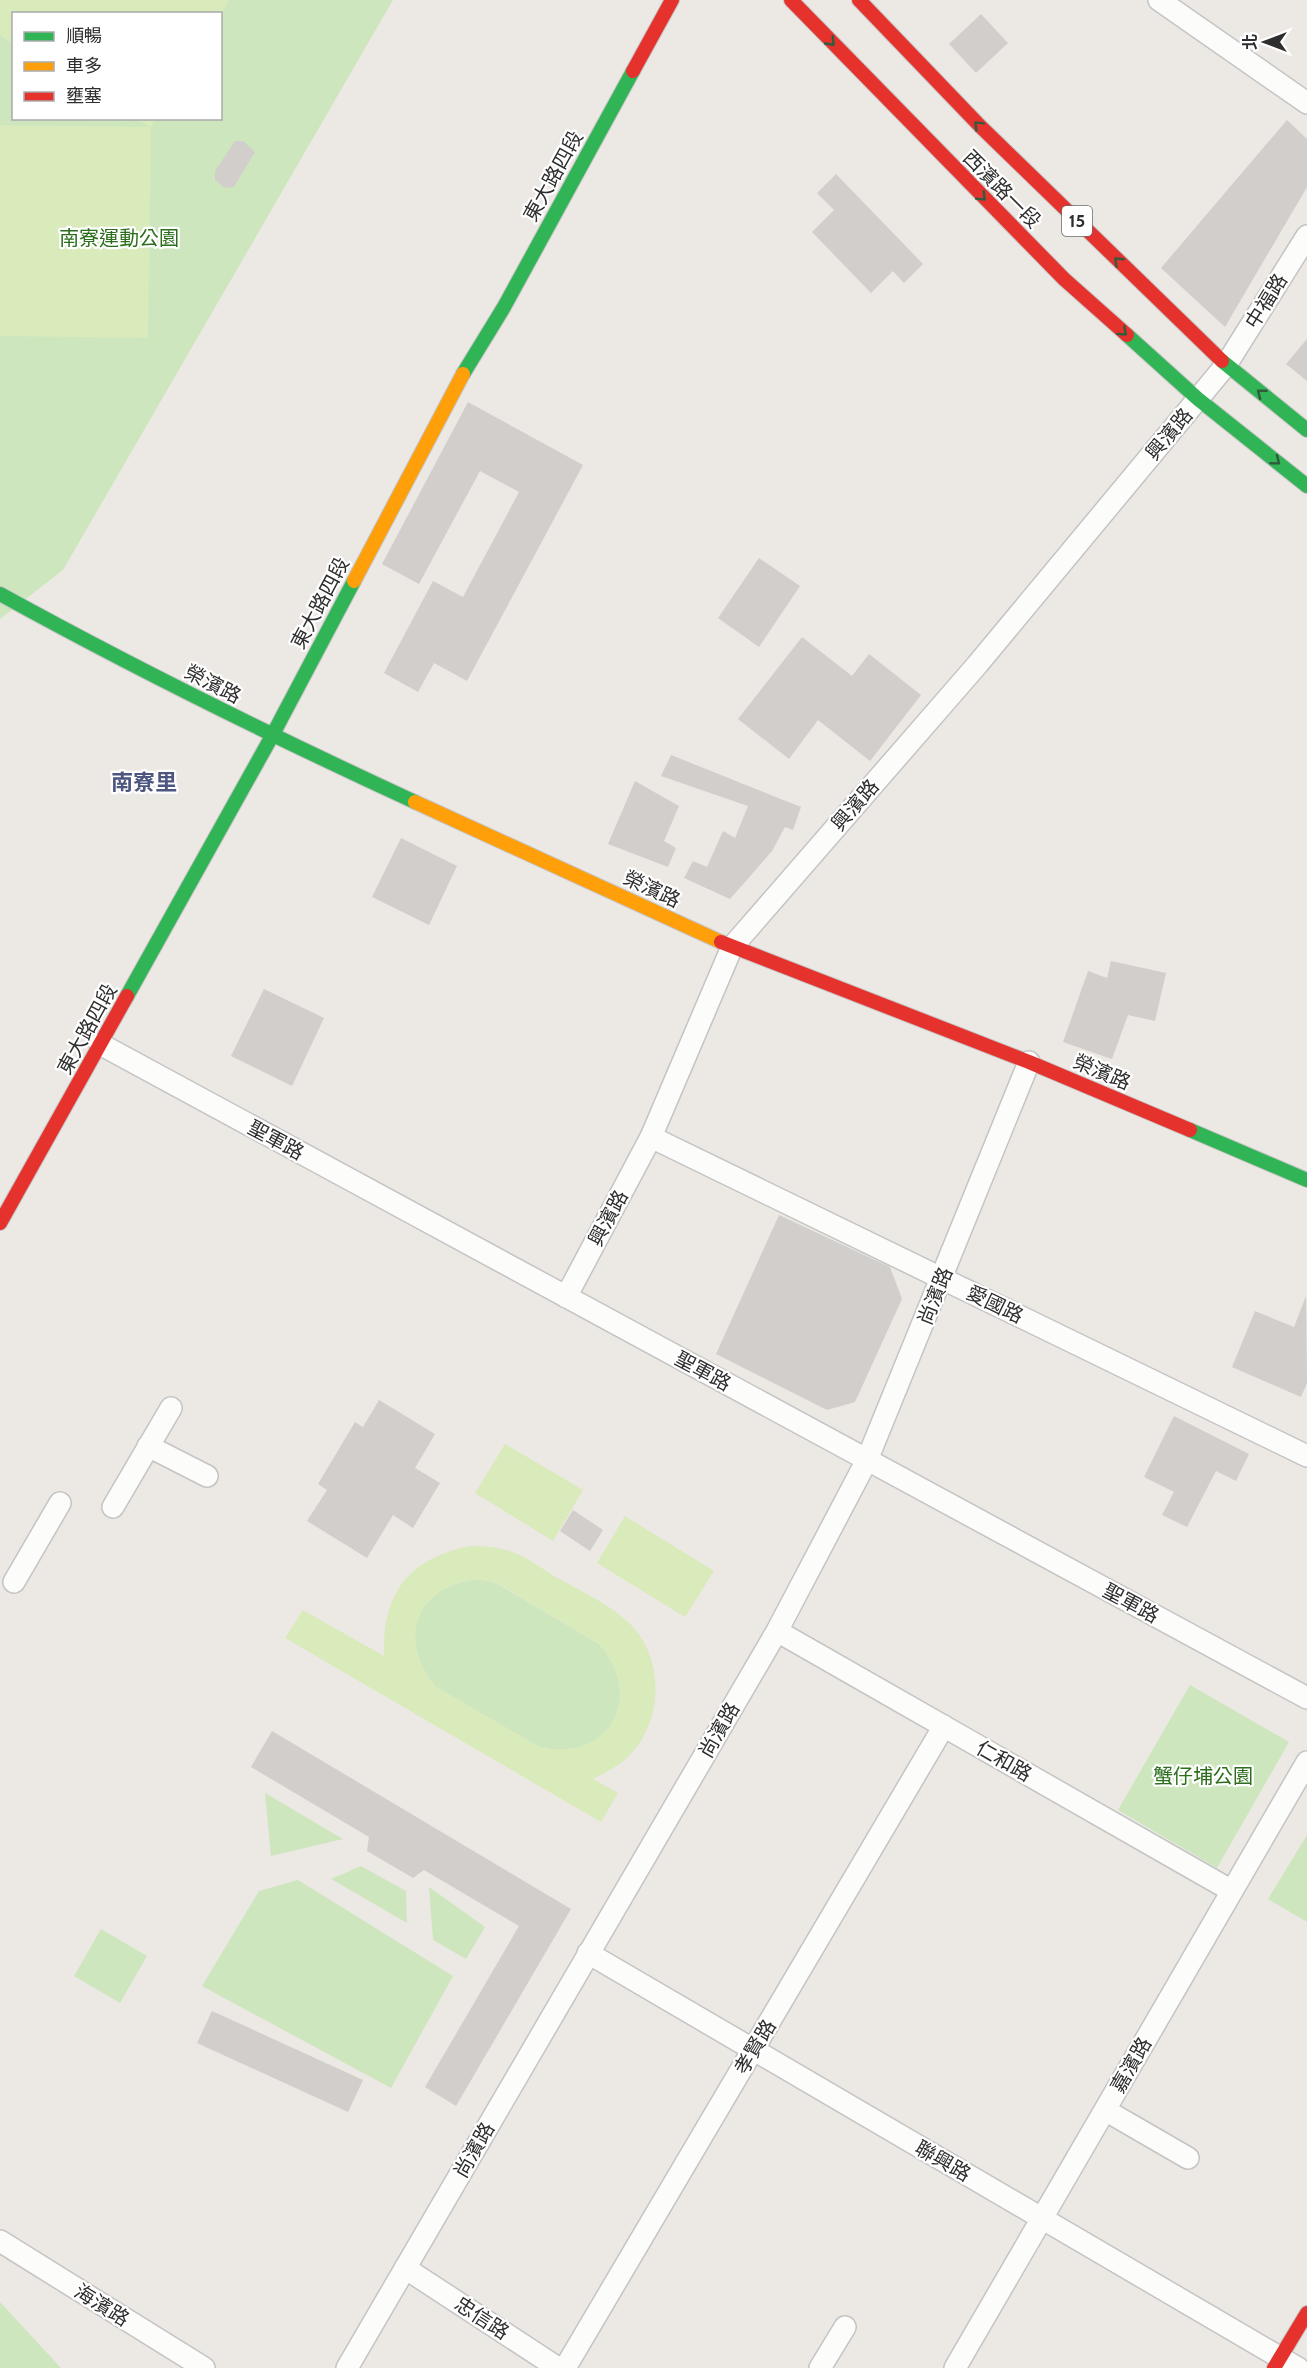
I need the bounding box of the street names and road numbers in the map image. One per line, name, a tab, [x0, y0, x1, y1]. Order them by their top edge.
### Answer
street label: 東大路四段	[518, 126, 588, 226]
street label: 西濱路一段	[958, 145, 1046, 233]
road number: 15	[1062, 206, 1092, 236]
street label: 中福路	[1240, 269, 1292, 333]
street label: 興濱路	[1141, 403, 1197, 465]
street label: 東大路四段	[286, 553, 354, 653]
street label: 榮濱路	[181, 660, 245, 708]
street label: 興濱路	[826, 774, 884, 836]
street label: 榮濱路	[620, 865, 684, 913]
street label: 東大路四段	[52, 979, 122, 1079]
street label: 榮濱路	[1070, 1049, 1134, 1095]
street label: 聖軍路	[244, 1115, 308, 1165]
street label: 興濱路	[583, 1186, 633, 1250]
street label: 尚濱路	[913, 1264, 957, 1328]
street label: 愛國路	[963, 1280, 1027, 1328]
street label: 聖軍路	[671, 1346, 735, 1396]
street label: 聖軍路	[1099, 1578, 1163, 1628]
street label: 尚濱路	[694, 1698, 744, 1762]
street label: 仁和路	[972, 1736, 1036, 1786]
street label: 孝賢路	[729, 2015, 781, 2079]
street label: 嘉濱路	[1106, 2033, 1156, 2097]
street label: 尚濱路	[449, 2118, 499, 2182]
street label: 聯興路	[911, 2136, 975, 2186]
street label: 海濱路	[70, 2279, 134, 2331]
street label: 忠信路	[450, 2292, 514, 2344]

